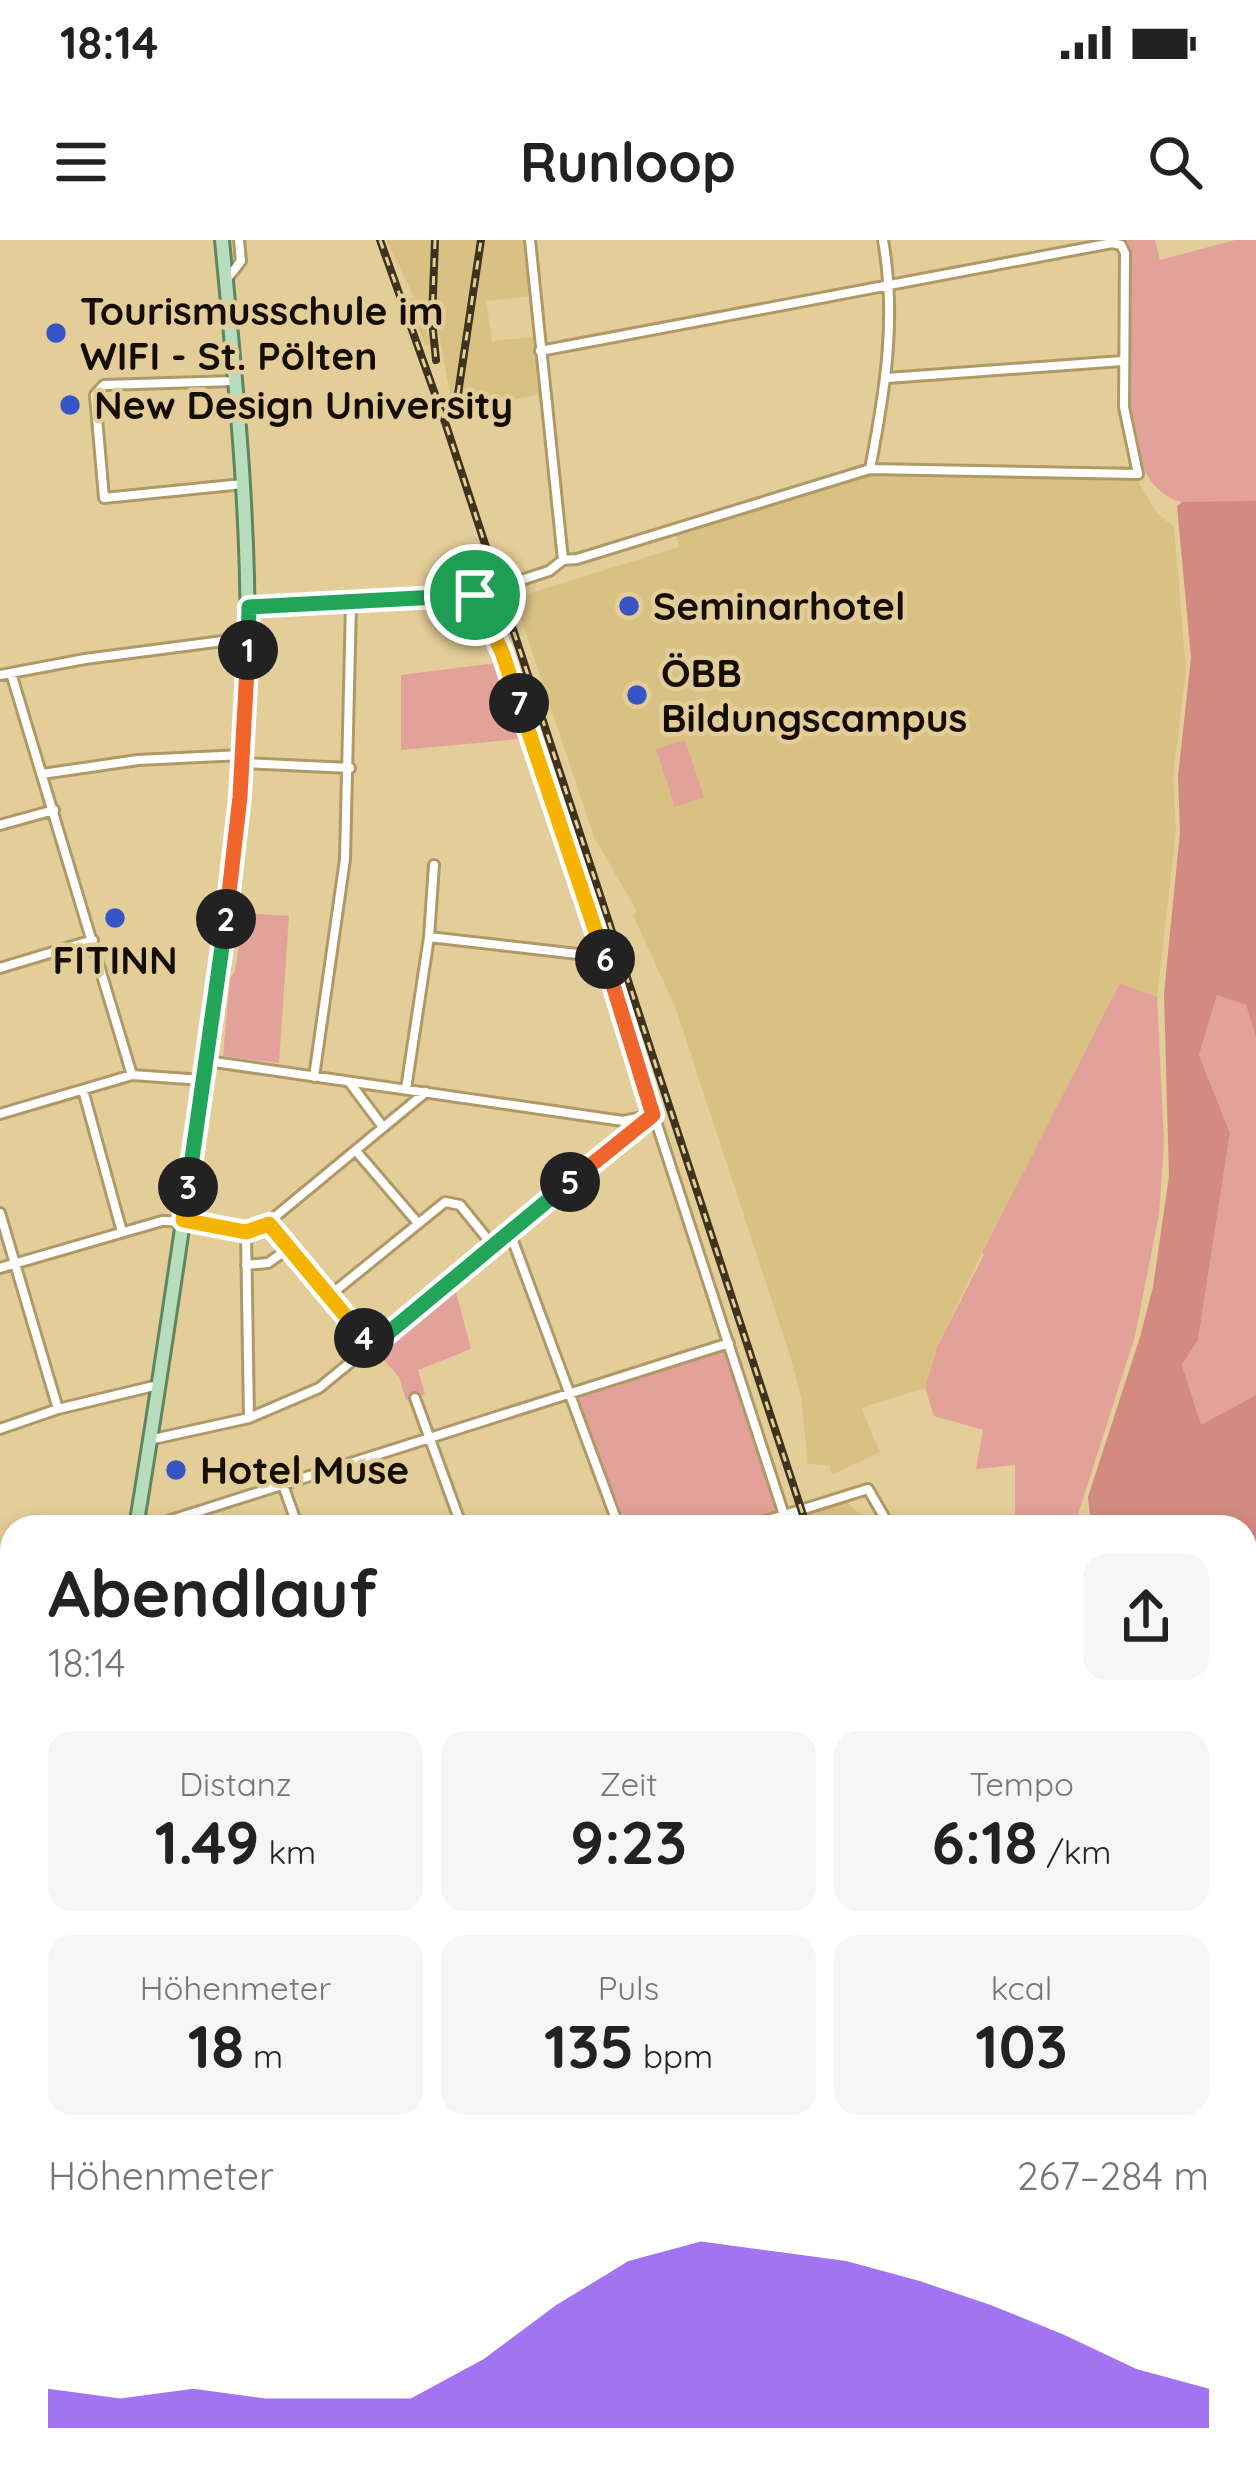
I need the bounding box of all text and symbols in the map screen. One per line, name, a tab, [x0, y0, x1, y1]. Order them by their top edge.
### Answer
text: 18:14	[60, 14, 158, 70]
text: Runloop	[520, 128, 736, 196]
icon: menu	[48, 129, 114, 195]
icon: search	[1142, 129, 1208, 195]
place label: Tourismusschule im WIFI - St. Pölten	[80, 286, 444, 380]
marker: Tourismusschule im WIFI - St. Pölten	[43, 320, 69, 346]
place label: New Design University	[94, 380, 513, 429]
marker: New Design University	[57, 392, 83, 418]
pin	[424, 544, 526, 646]
icon: arrive	[442, 562, 508, 628]
place label: Seminarhotel	[653, 581, 906, 630]
marker: Seminarhotel	[616, 593, 642, 619]
pin: 1	[218, 620, 278, 680]
text: 1	[242, 629, 254, 670]
place label: ÖBB Bildungscampus	[661, 648, 967, 742]
pin: 7	[489, 673, 549, 733]
text: 7	[510, 682, 528, 723]
marker: ÖBB Bildungscampus	[624, 682, 650, 708]
pin: 2	[196, 889, 256, 949]
text: 2	[217, 898, 235, 939]
marker: FITINN	[102, 905, 128, 931]
pin: 6	[575, 929, 635, 989]
place label: FITINN	[52, 935, 178, 984]
text: 6	[596, 938, 614, 979]
pin: 5	[540, 1152, 600, 1212]
pin: 3	[158, 1157, 218, 1217]
text: 5	[560, 1161, 580, 1202]
text: 3	[179, 1166, 197, 1207]
pin: 4	[334, 1308, 394, 1368]
text: 4	[354, 1317, 374, 1358]
place label: Hotel Muse	[200, 1445, 409, 1494]
marker: Hotel Muse	[163, 1457, 189, 1483]
text: Abendlauf	[48, 1551, 378, 1634]
button: share	[1083, 1554, 1209, 1680]
text: 18:14	[48, 1638, 125, 1687]
text: Distanz	[179, 1763, 292, 1804]
text: Zeit	[600, 1763, 657, 1804]
text: Tempo	[969, 1763, 1074, 1804]
text: 1.49	[155, 1804, 259, 1879]
text: 9:23	[570, 1804, 687, 1879]
text: 6:18	[932, 1804, 1037, 1879]
text: km	[259, 1831, 316, 1872]
text: /km	[1037, 1831, 1111, 1872]
text: Höhenmeter	[140, 1967, 331, 2008]
text: Puls	[598, 1967, 659, 2008]
text: kcal	[991, 1967, 1052, 2008]
text: 18	[188, 2008, 244, 2083]
text: 135	[544, 2008, 634, 2083]
text: 103	[975, 2008, 1068, 2083]
text: m	[244, 2035, 283, 2076]
text: bpm	[634, 2035, 713, 2076]
text: Höhenmeter	[48, 2151, 274, 2200]
text: 267–284 m	[1017, 2151, 1209, 2200]

